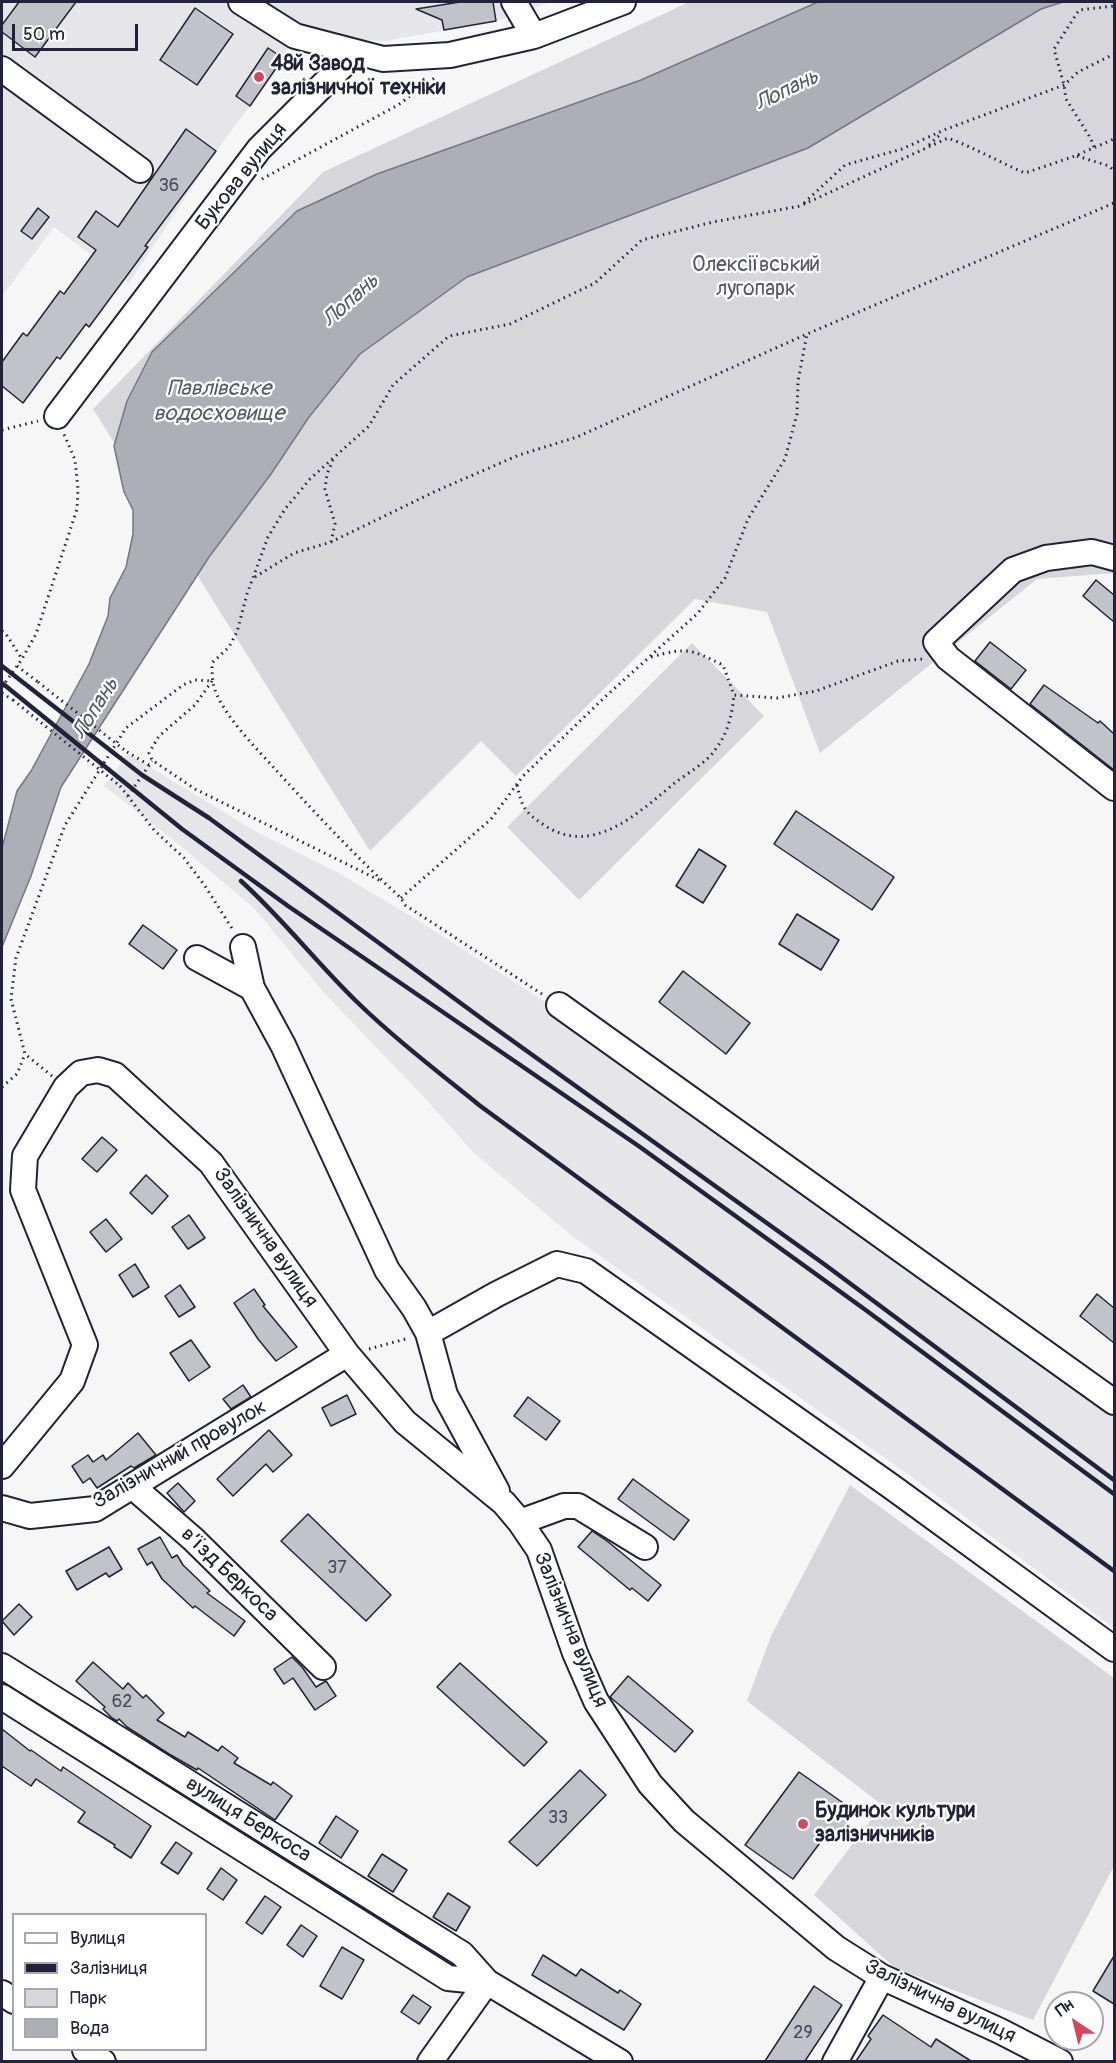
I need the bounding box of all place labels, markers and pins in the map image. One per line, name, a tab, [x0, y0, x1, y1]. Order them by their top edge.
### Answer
place label: 48й Завод залізничної техніки	[271, 52, 445, 102]
marker: 48й Завод залізничної техніки	[252, 70, 266, 84]
place label: Будинок культури залізничників	[815, 1799, 975, 1849]
marker: Будинок культури залізничників	[796, 1817, 810, 1831]

